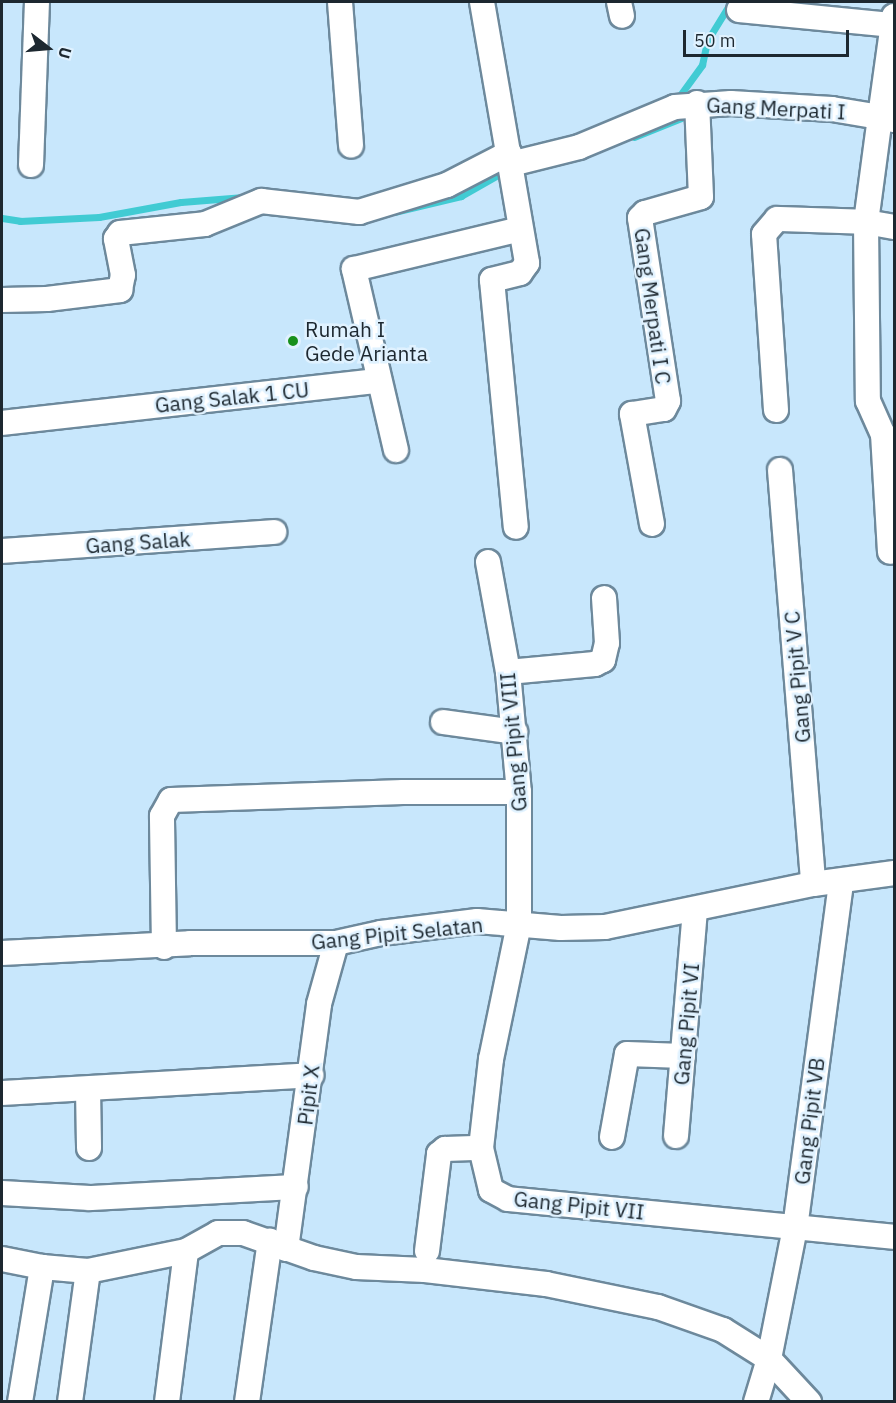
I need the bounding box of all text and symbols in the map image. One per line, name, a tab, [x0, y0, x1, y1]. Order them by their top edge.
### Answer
north arrow	[18, 18, 78, 78]
scale bar	[686, 18, 852, 56]
text: 50 m	[694, 29, 736, 52]
text: U	[54, 45, 76, 61]
street label: Gang Merpati I	[706, 92, 846, 124]
street label: Gang Merpati I C	[630, 226, 676, 386]
place label: Rumah I Gede Arianta	[305, 316, 428, 366]
marker: Rumah I Gede Arianta	[286, 334, 300, 348]
street label: Gang Salak 1 CU	[154, 376, 310, 418]
street label: Gang Salak	[85, 526, 191, 558]
street label: Gang Pipit V C	[779, 610, 815, 744]
street label: Gang Pipit VIII	[494, 671, 532, 813]
street label: Gang Pipit Selatan	[310, 911, 484, 955]
street label: Gang Pipit VI	[668, 962, 704, 1086]
street label: Gang Pipit VB	[789, 1056, 829, 1186]
street label: Pipit X	[292, 1063, 324, 1127]
street label: Gang Pipit VII	[512, 1186, 646, 1224]

